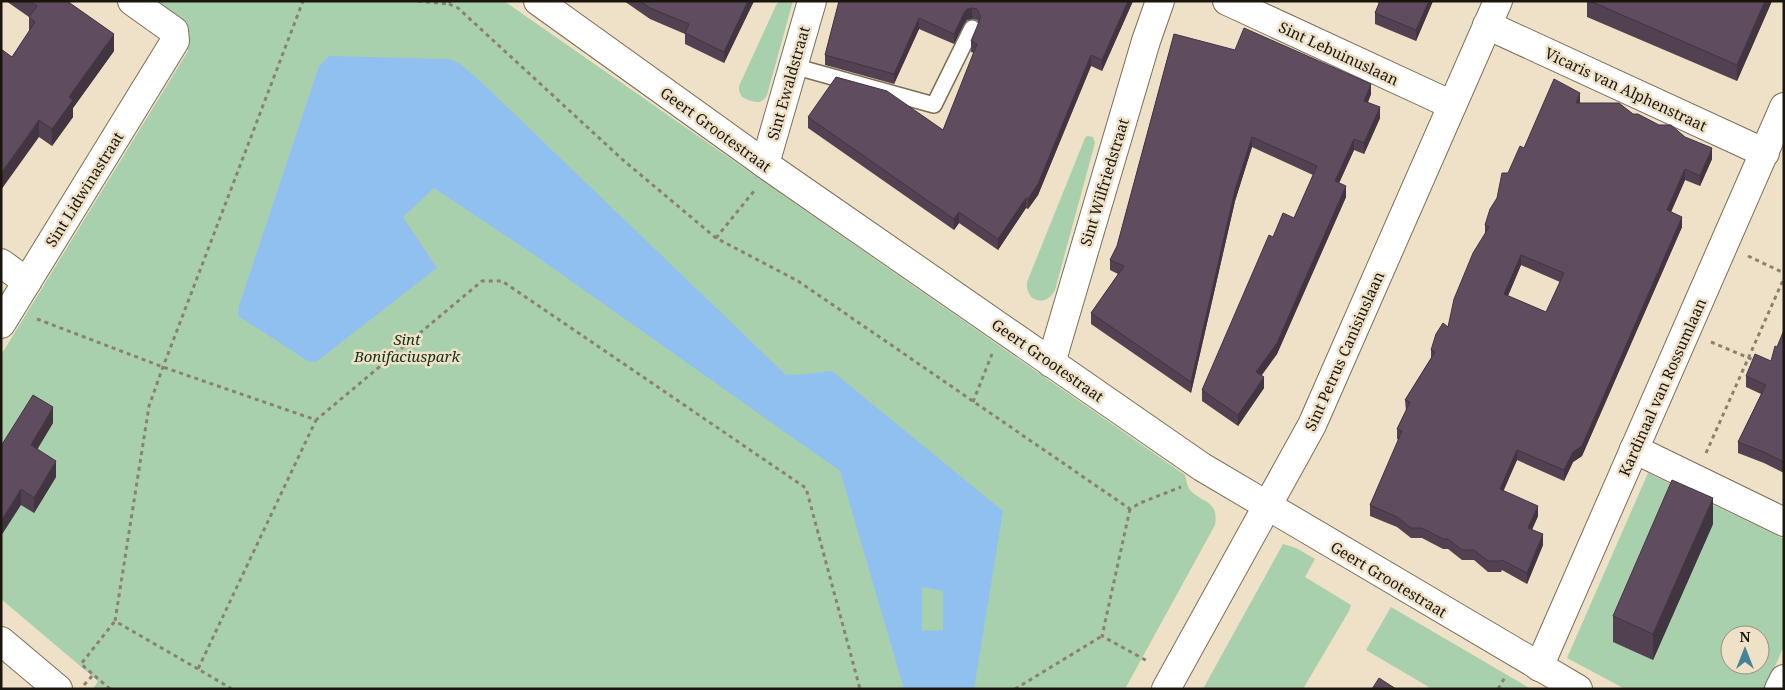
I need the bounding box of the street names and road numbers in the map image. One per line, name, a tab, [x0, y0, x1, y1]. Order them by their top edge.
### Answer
street label: Sint Lebuinuslaan	[1276, 16, 1402, 90]
street label: Sint Ewaldstraat	[762, 24, 814, 142]
street label: Vicaris van Alphenstraat	[1542, 43, 1710, 135]
street label: Geert Grootestraat	[657, 82, 775, 176]
street label: Sint Wilfriedstraat	[1075, 116, 1133, 248]
street label: Sint Lidwinastraat	[41, 128, 127, 250]
street label: Sint Petrus Canisiuslaan	[1300, 268, 1388, 434]
street label: Kardinaal van Rossumlaan	[1614, 295, 1710, 479]
street label: Geert Grootestraat	[988, 314, 1108, 406]
street label: Geert Grootestraat	[1327, 536, 1451, 622]

